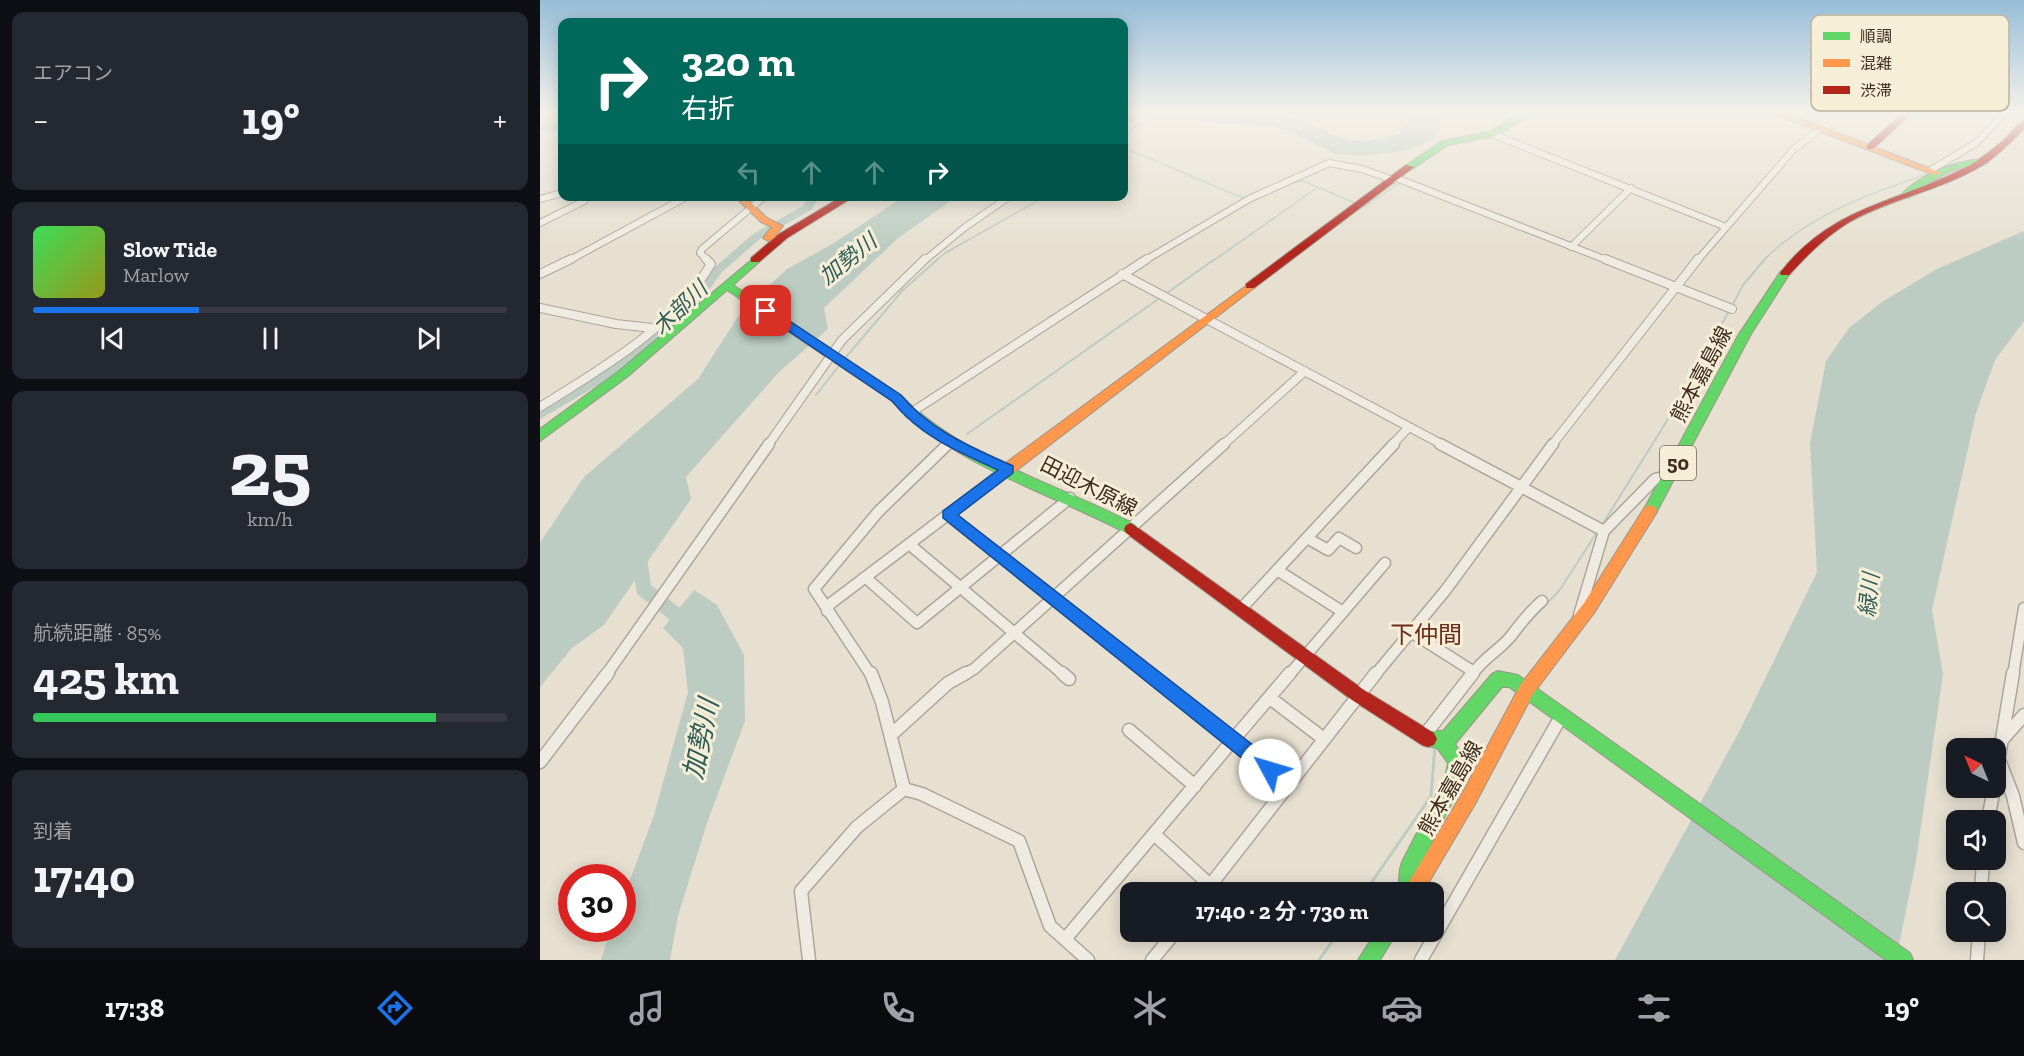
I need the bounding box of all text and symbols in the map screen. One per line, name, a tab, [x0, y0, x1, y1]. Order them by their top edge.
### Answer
legend	[1811, 15, 2009, 111]
text: 順調	[1860, 27, 1892, 46]
text: 320 m	[681, 36, 795, 87]
icon: right	[582, 42, 660, 120]
text: 混雑	[1860, 54, 1892, 73]
text: エアコン	[33, 61, 113, 85]
text: 渋滞	[1860, 81, 1892, 100]
text: 19°	[242, 92, 300, 146]
text: 右折	[681, 93, 735, 125]
text: −	[33, 100, 48, 139]
text: +	[493, 100, 507, 139]
icon: left	[732, 156, 765, 189]
icon: ahead	[795, 156, 828, 189]
icon: ahead	[858, 156, 891, 189]
icon: right	[921, 156, 954, 189]
water label: 加勢川	[814, 226, 884, 290]
text: Slow Tide	[123, 236, 217, 263]
text: Marlow	[123, 263, 189, 287]
water label: 木部川	[647, 274, 715, 341]
pin	[740, 285, 791, 336]
icon: arrive	[749, 294, 782, 327]
icon: previous	[96, 322, 129, 355]
icon: pause	[254, 322, 287, 355]
icon: next	[412, 322, 445, 355]
street label: 熊本嘉島線	[1665, 322, 1737, 426]
text: 25	[229, 421, 311, 515]
road number: 50	[1660, 446, 1696, 480]
street label: 田迎木原線	[1037, 451, 1141, 521]
text: km/h	[247, 507, 293, 531]
water label: 緑川	[1853, 570, 1885, 618]
district label: 下仲間	[1390, 620, 1462, 649]
text: 航続距離 · 85%	[33, 621, 161, 645]
text: 425 km	[33, 652, 179, 706]
water label: 加勢川	[677, 693, 726, 782]
street label: 熊本嘉島線	[1413, 736, 1487, 840]
position arrow	[1238, 738, 1302, 802]
north arrow	[1946, 738, 2006, 798]
map controls	[1946, 738, 2006, 942]
button: sound	[1946, 810, 2006, 870]
text: 到着	[33, 819, 73, 843]
text: 17:40	[33, 850, 135, 904]
speed limit sign: 30	[558, 864, 636, 942]
button: search	[1946, 882, 2006, 942]
text: 17:40 · 2 分 · 730 m	[1195, 898, 1369, 925]
icon: directions	[374, 987, 416, 1029]
icon: music	[626, 987, 668, 1029]
icon: phone	[877, 987, 919, 1029]
icon: climate	[1129, 987, 1171, 1029]
icon: car	[1381, 987, 1423, 1029]
icon: filters	[1633, 987, 1675, 1029]
text: 17:38	[105, 992, 164, 1024]
text: 19°	[1884, 992, 1919, 1024]

